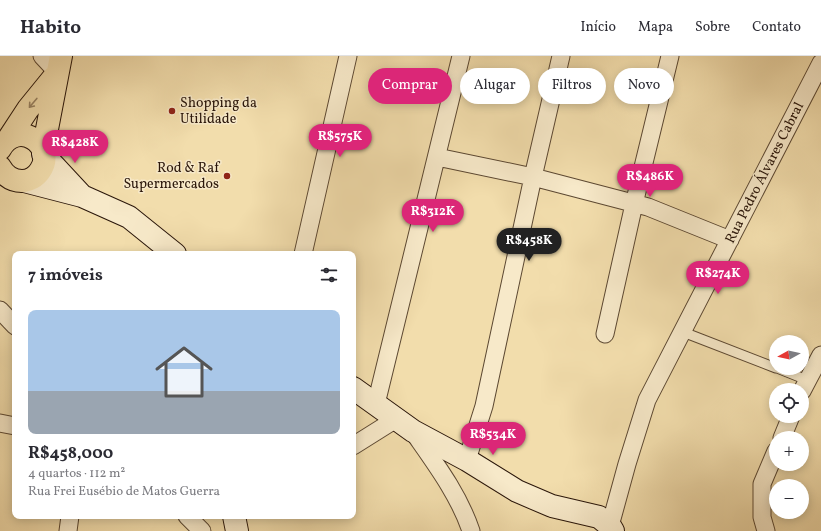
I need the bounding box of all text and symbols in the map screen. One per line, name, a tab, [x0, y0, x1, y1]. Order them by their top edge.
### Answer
text: Habito	[20, 15, 81, 41]
text: Início	[580, 18, 616, 37]
text: Mapa	[638, 18, 673, 37]
text: Sobre	[695, 18, 730, 37]
text: Contato	[752, 18, 801, 37]
chip: Comprar	[368, 68, 452, 104]
chip: Alugar	[460, 68, 530, 104]
chip: Filtros	[538, 68, 606, 104]
chip: Novo	[614, 68, 674, 104]
place label: Shopping da Utilidade	[180, 94, 257, 129]
one-way arrow	[29, 98, 38, 109]
street label: Rua Pedro Álvares Cabral	[721, 99, 809, 247]
marker: Shopping da Utilidade	[167, 106, 177, 116]
pin: R$575K	[307, 124, 373, 158]
text: R$575K	[318, 128, 362, 146]
pin: R$428K	[42, 130, 108, 164]
text: R$428K	[51, 134, 99, 152]
place label: Rod & Raf Supermercados	[123, 159, 220, 194]
pin: R$486K	[617, 164, 683, 198]
text: R$486K	[626, 168, 674, 186]
marker: Rod & Raf Supermercados	[222, 171, 232, 181]
pin: R$312K	[400, 199, 466, 233]
text: R$312K	[411, 203, 455, 221]
pin: R$458K	[496, 228, 562, 262]
text: R$458K	[506, 232, 552, 250]
pin: R$274K	[685, 261, 751, 295]
text: 7 imóveis	[28, 264, 103, 287]
icon: filters	[318, 264, 340, 286]
text: R$274K	[695, 265, 741, 283]
north arrow	[769, 335, 809, 375]
map controls	[769, 335, 809, 519]
icon: home	[148, 336, 220, 408]
button: locate	[769, 383, 809, 423]
pin: R$534K	[460, 422, 526, 456]
text: R$534K	[470, 426, 516, 444]
button: +	[769, 431, 809, 471]
text: R$458,000	[28, 442, 113, 465]
text: 4 quartos · 112 m²	[28, 465, 125, 483]
button: −	[769, 479, 809, 519]
text: Rua Frei Eusébio de Matos Guerra	[28, 483, 220, 501]

